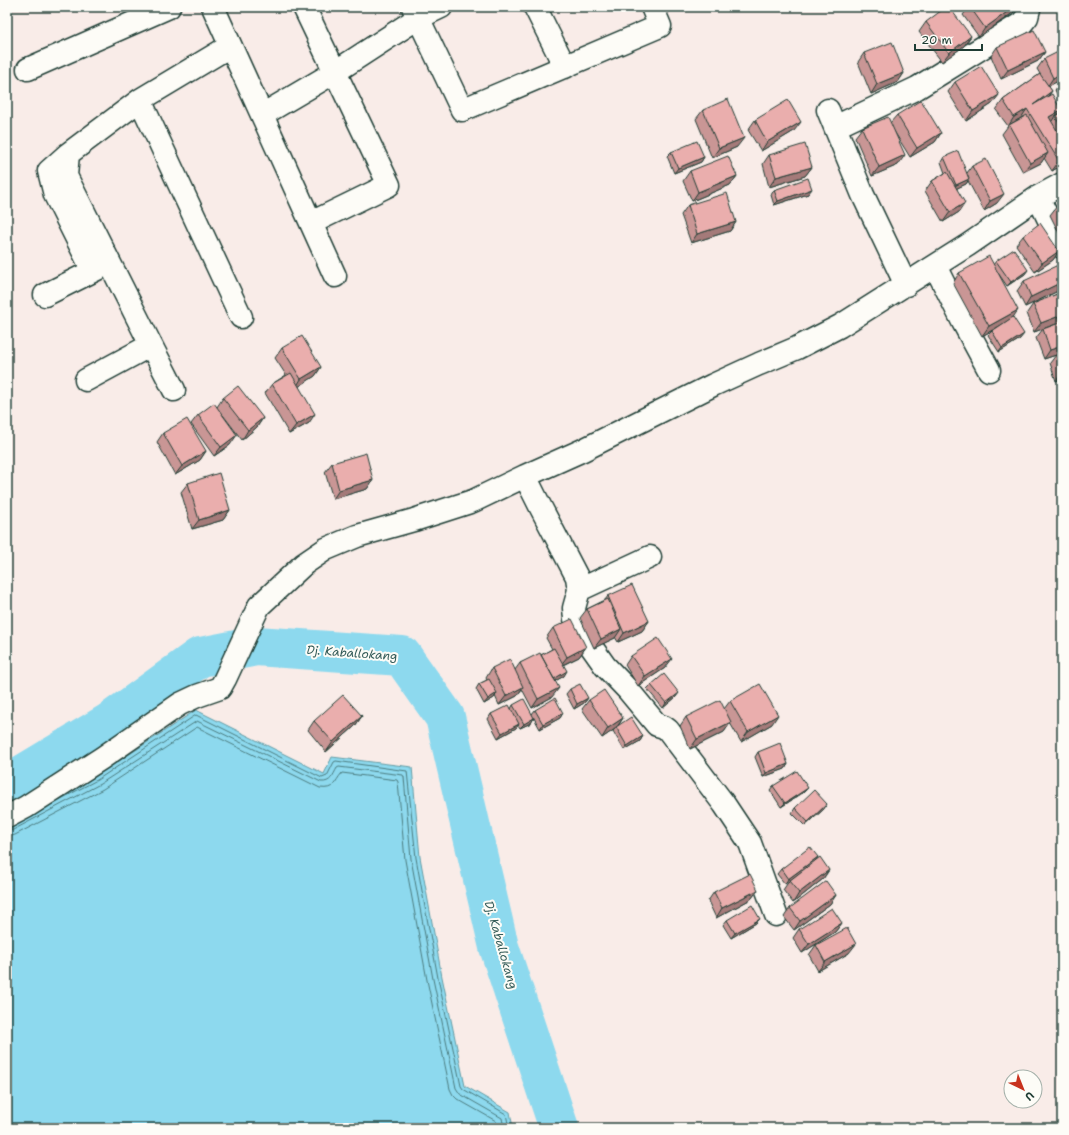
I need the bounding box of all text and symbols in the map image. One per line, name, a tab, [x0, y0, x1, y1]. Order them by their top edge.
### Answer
scale bar	[915, 26, 982, 52]
text: 20 m	[921, 32, 952, 48]
water label: Dj. Kaballokang	[306, 642, 398, 664]
water label: Dj. Kaballokang	[481, 899, 521, 991]
north arrow	[1003, 1069, 1043, 1109]
text: U	[1022, 1088, 1037, 1104]

